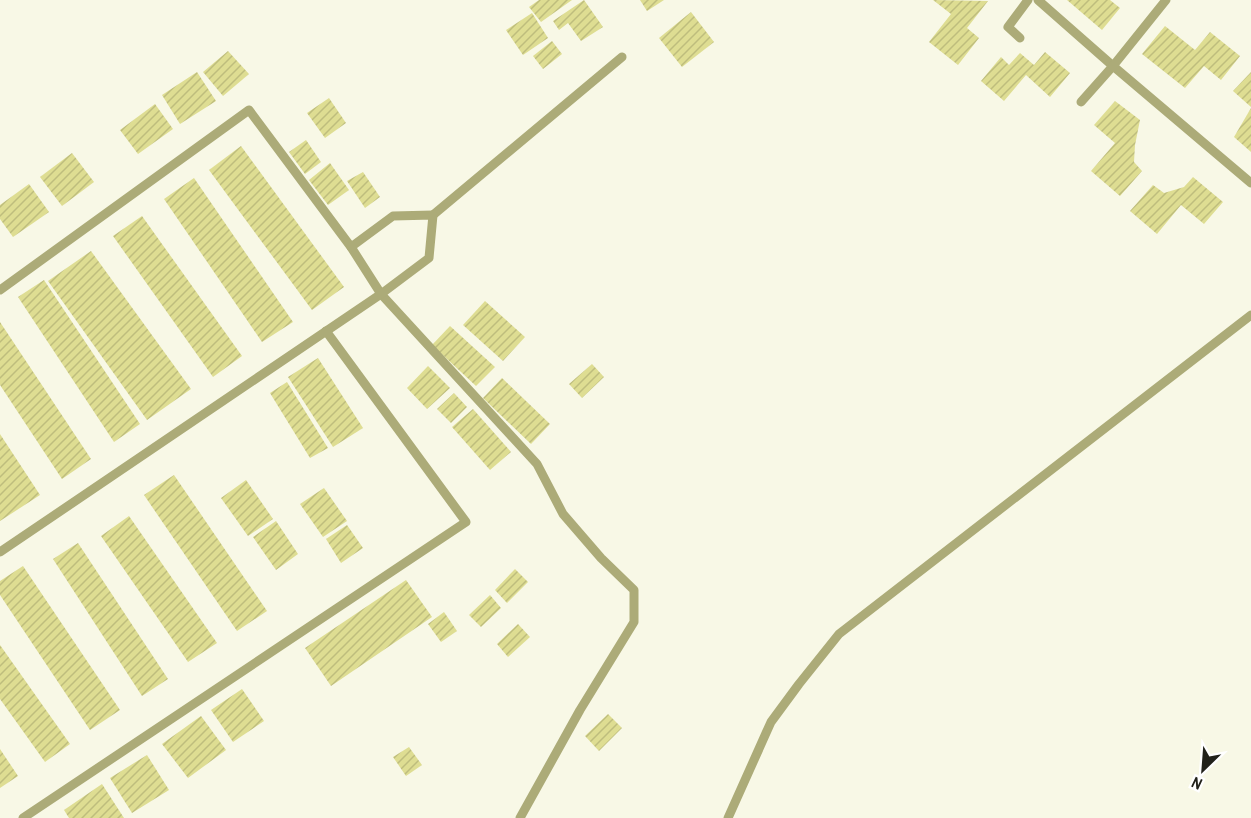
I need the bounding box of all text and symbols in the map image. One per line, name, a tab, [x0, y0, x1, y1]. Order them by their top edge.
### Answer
north arrow	[1173, 740, 1233, 800]
text: N	[1188, 772, 1206, 796]

